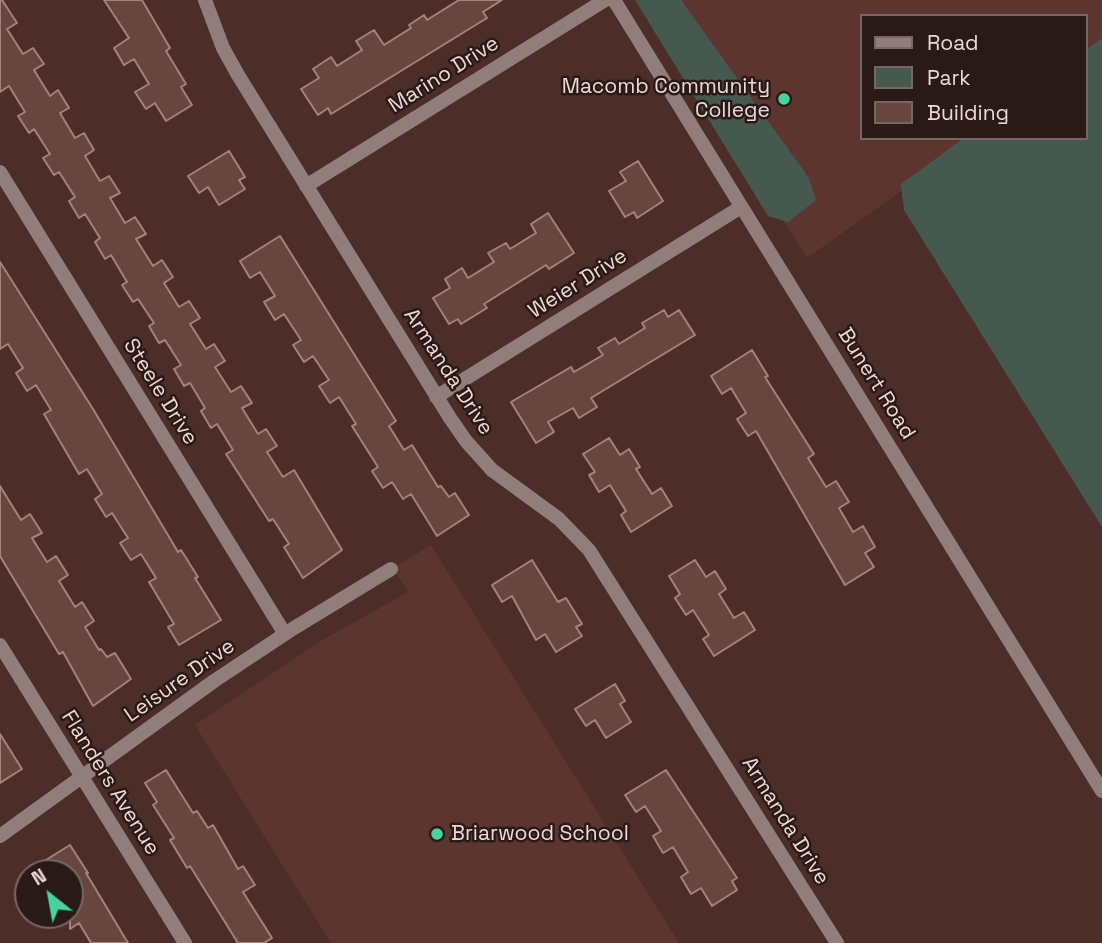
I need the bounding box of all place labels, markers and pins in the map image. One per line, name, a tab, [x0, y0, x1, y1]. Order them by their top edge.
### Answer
place label: Macomb Community College	[562, 74, 770, 124]
marker: Macomb Community College	[776, 91, 792, 107]
place label: Briarwood School	[451, 821, 629, 847]
marker: Briarwood School	[429, 826, 445, 842]

